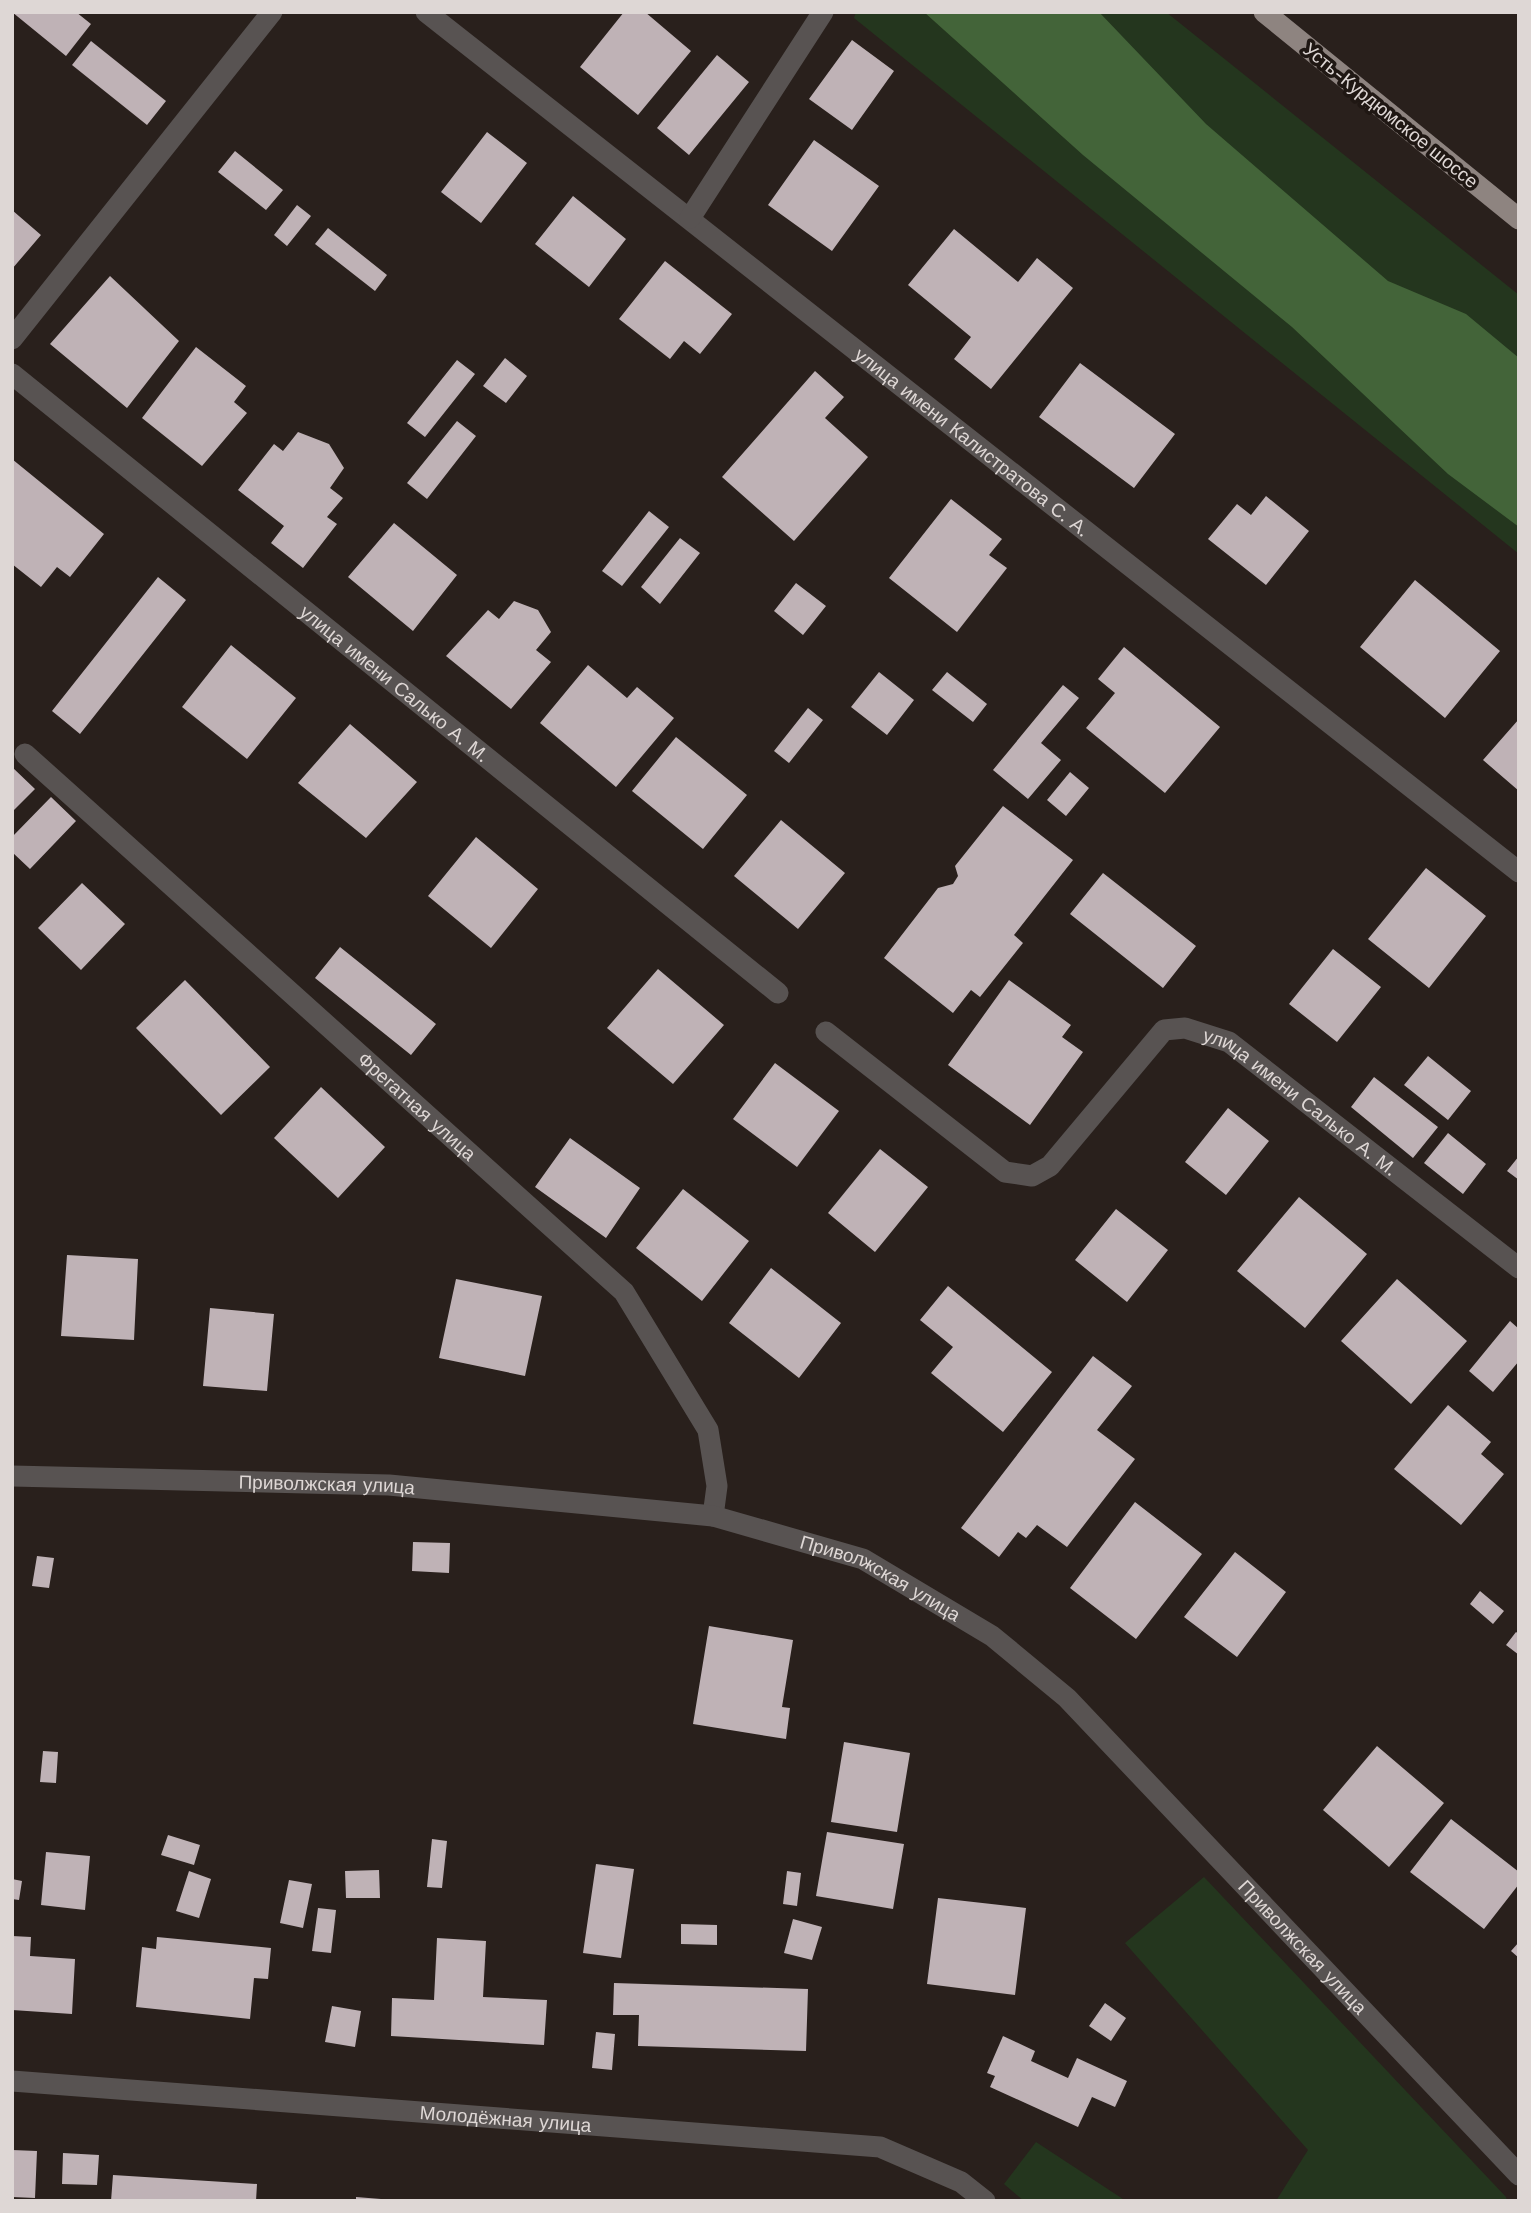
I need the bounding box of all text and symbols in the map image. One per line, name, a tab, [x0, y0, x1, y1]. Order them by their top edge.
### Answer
street label: Усть-Курдюмское шоссе	[1299, 38, 1483, 193]
street label: улица имени Калистратова С. А.	[850, 343, 1094, 541]
street label: улица имени Салько А. М.	[295, 600, 494, 767]
street label: улица имени Салько А. М.	[1200, 1024, 1402, 1181]
street label: Фрегатная улица	[353, 1047, 481, 1166]
street label: Приволжская улица	[238, 1470, 417, 1499]
street label: Приволжская улица	[797, 1531, 965, 1627]
street label: Приволжская улица	[1233, 1875, 1372, 2020]
street label: Молодёжная улица	[419, 2101, 593, 2137]

